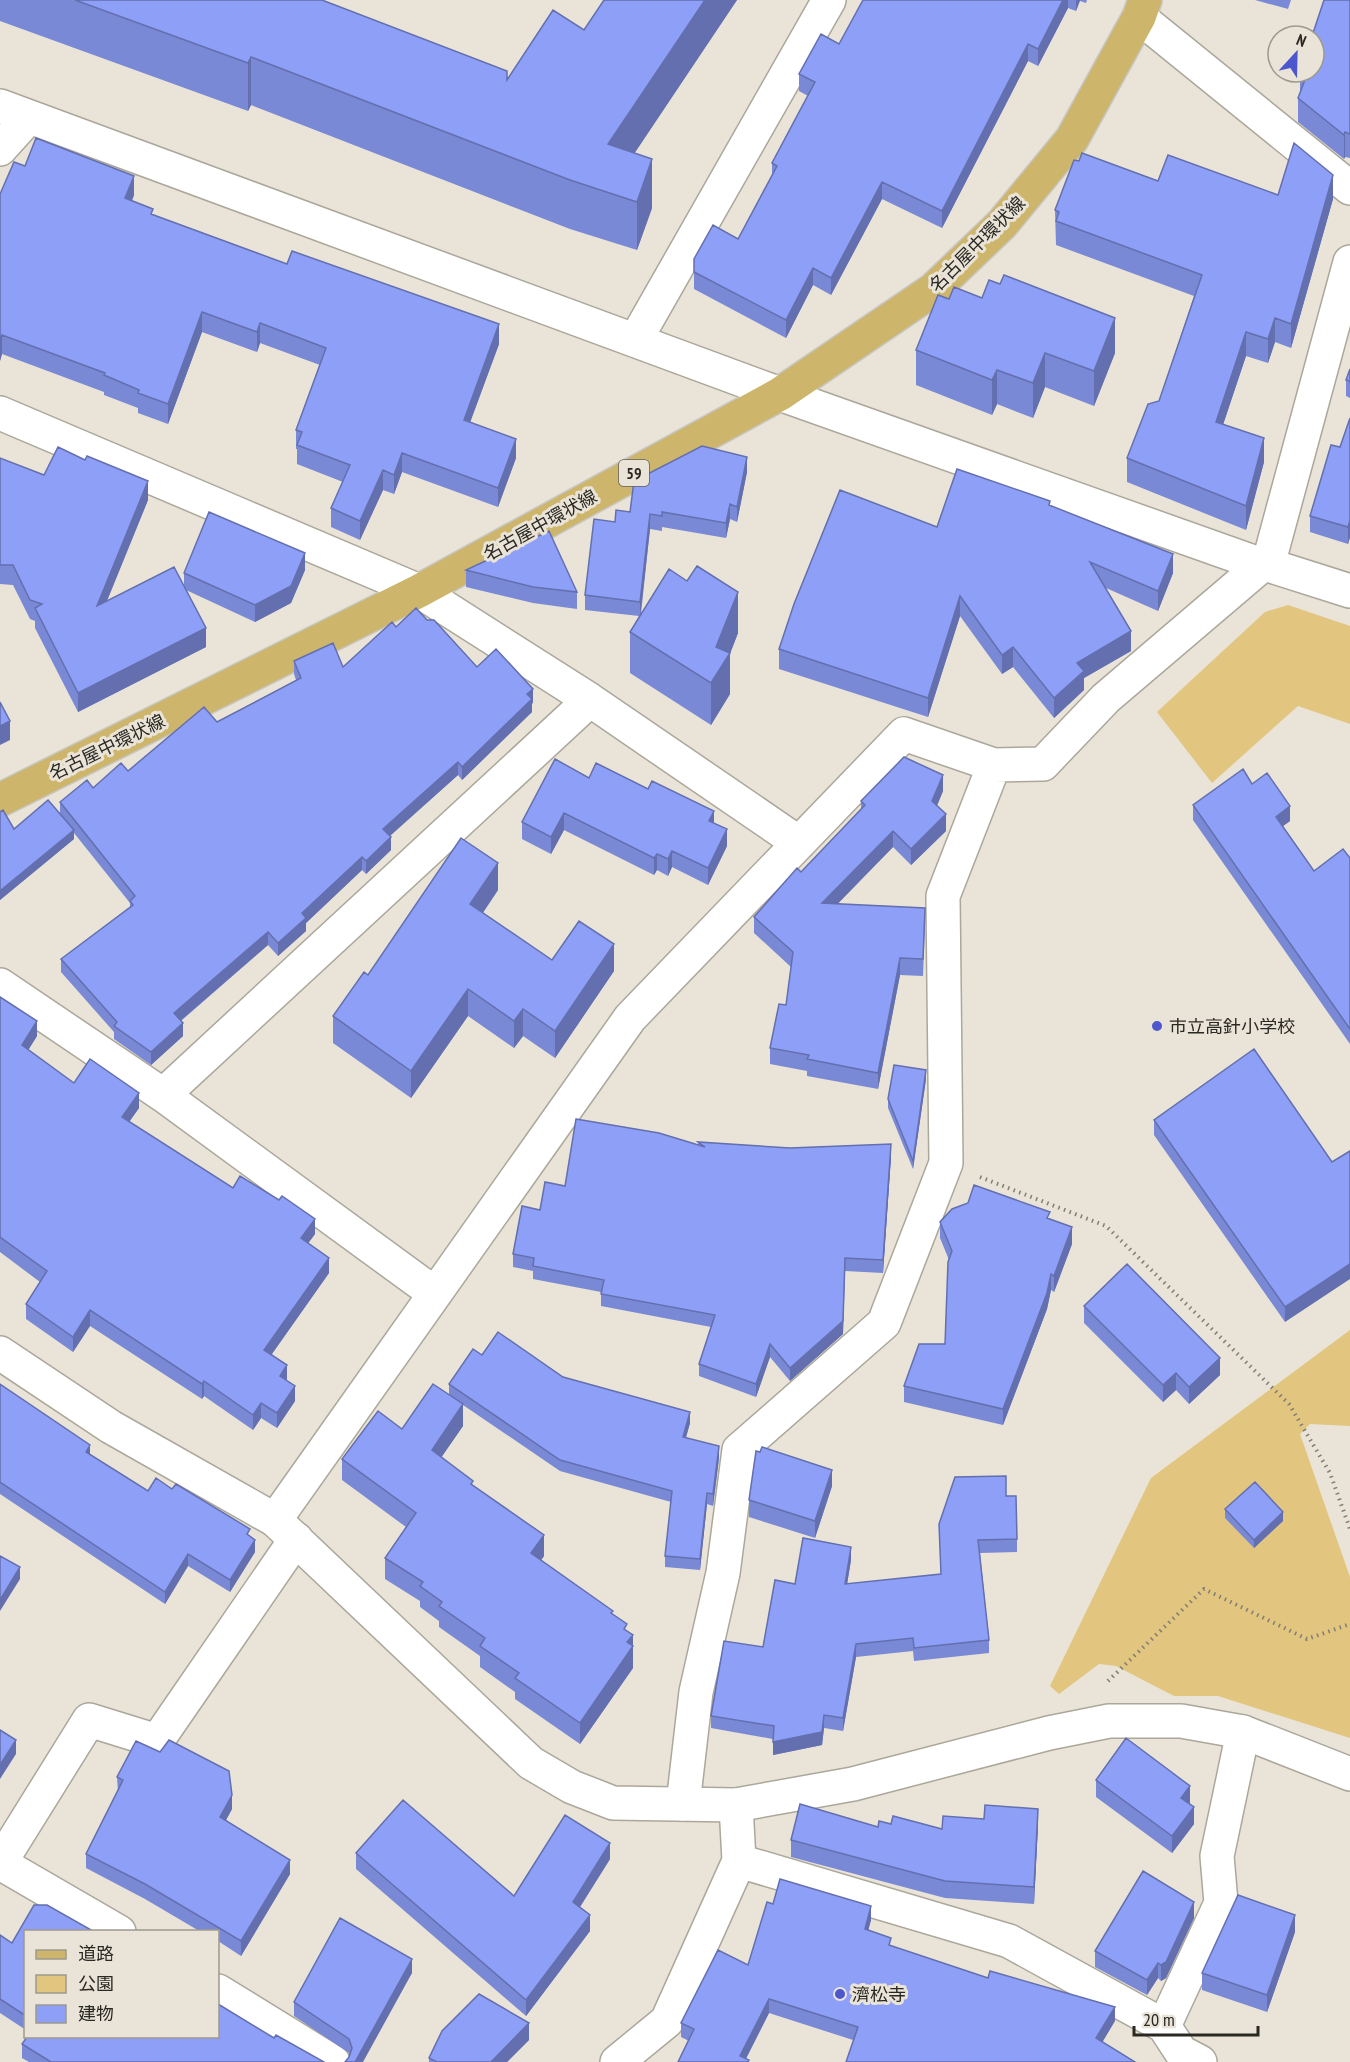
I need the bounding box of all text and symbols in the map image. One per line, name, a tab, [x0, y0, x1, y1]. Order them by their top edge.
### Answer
north arrow	[1266, 24, 1326, 84]
text: N	[1294, 29, 1309, 51]
street label: 名古屋中環状線	[924, 191, 1030, 297]
road number: 59	[619, 460, 649, 486]
street label: 名古屋中環状線	[479, 484, 601, 566]
street label: 名古屋中環状線	[45, 709, 169, 785]
place label: 市立高針小学校	[1169, 1015, 1295, 1038]
marker: 市立高針小学校	[1150, 1019, 1164, 1033]
legend	[24, 1930, 219, 2038]
text: 道路	[78, 1942, 114, 1965]
text: 公園	[78, 1972, 114, 1995]
place label: 濟松寺	[852, 1983, 906, 2006]
marker: 濟松寺	[833, 1987, 847, 2001]
scale bar	[1134, 1999, 1258, 2037]
text: 建物	[78, 2002, 114, 2025]
text: 20 m	[1143, 2008, 1175, 2031]

